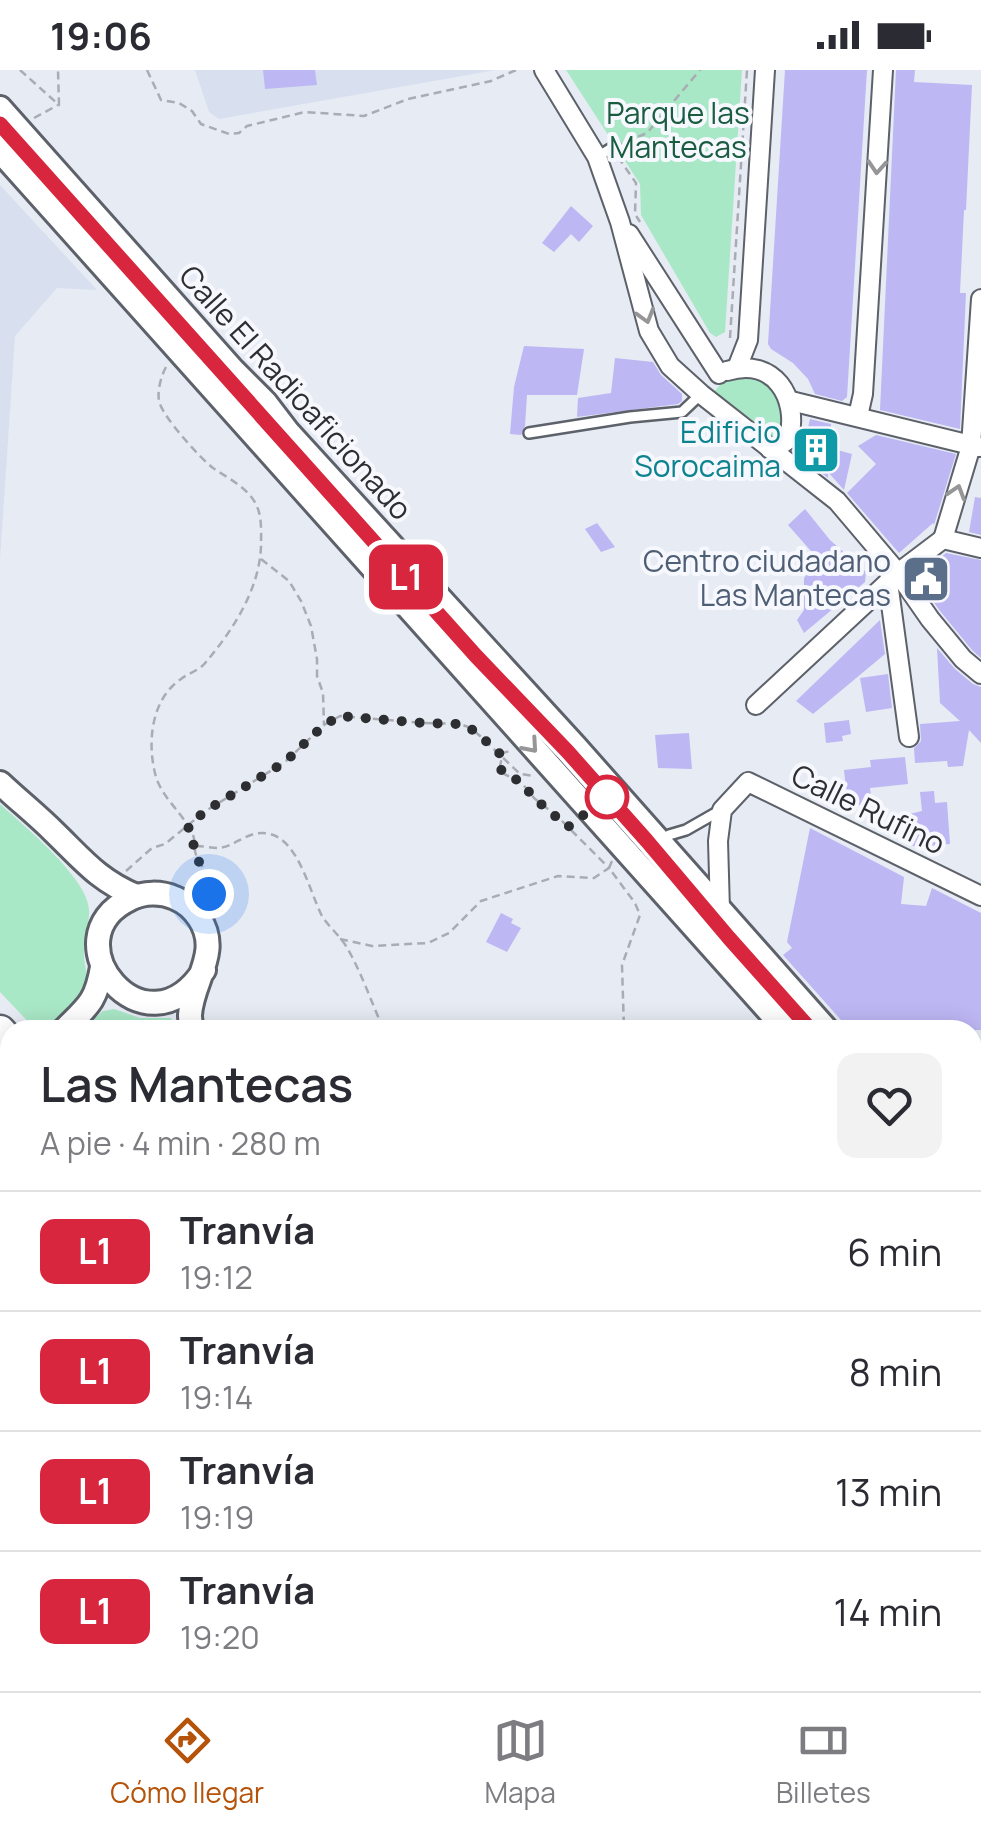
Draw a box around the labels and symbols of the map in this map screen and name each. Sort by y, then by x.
park label: Parque las Mantecas [606,92,750,167]
one-way arrow [867,160,888,176]
street label: Calle El Radioaficionado [171,256,422,528]
one-way arrow [634,306,655,323]
place label: Edificio Sorocaima [634,411,781,486]
building icon: Edificio Sorocaima [790,424,842,476]
one-way arrow [945,485,966,502]
place label: Centro ciudadano Las Mantecas [643,540,891,615]
line badge: L1 [361,544,451,610]
public building icon: Centro ciudadano Las Mantecas [900,553,952,605]
one-way arrow [519,734,537,753]
street label: Calle Rufino [785,754,952,863]
unlabelled marker [586,776,628,818]
your location [184,869,234,919]

